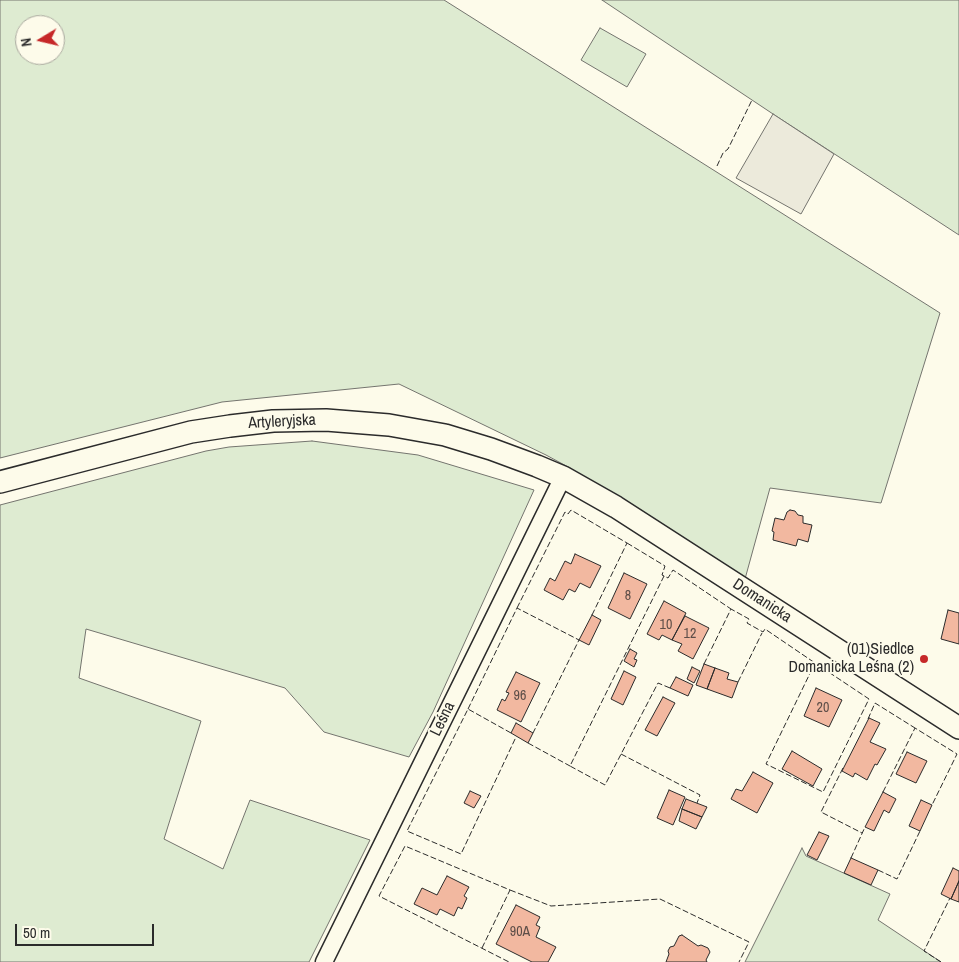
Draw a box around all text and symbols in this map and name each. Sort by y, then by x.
north arrow [15,15,65,65]
text: N [17,37,36,48]
street label: Artyleryjska [248,411,316,433]
street label: Domanicka [729,575,795,627]
house number: 8 [625,588,631,604]
house number: 10 [660,617,672,633]
house number: 12 [684,626,696,642]
place label: (01)Siedlce Domanicka Leśna (2) [789,640,914,678]
marker: (01)Siedlce Domanicka Leśna (2) [918,653,930,665]
house number: 96 [514,688,526,704]
street label: Leśna [427,699,459,739]
house number: 20 [817,700,829,716]
scale bar [18,914,156,946]
text: 50 m [23,922,50,943]
house number: 90A [510,924,530,940]

